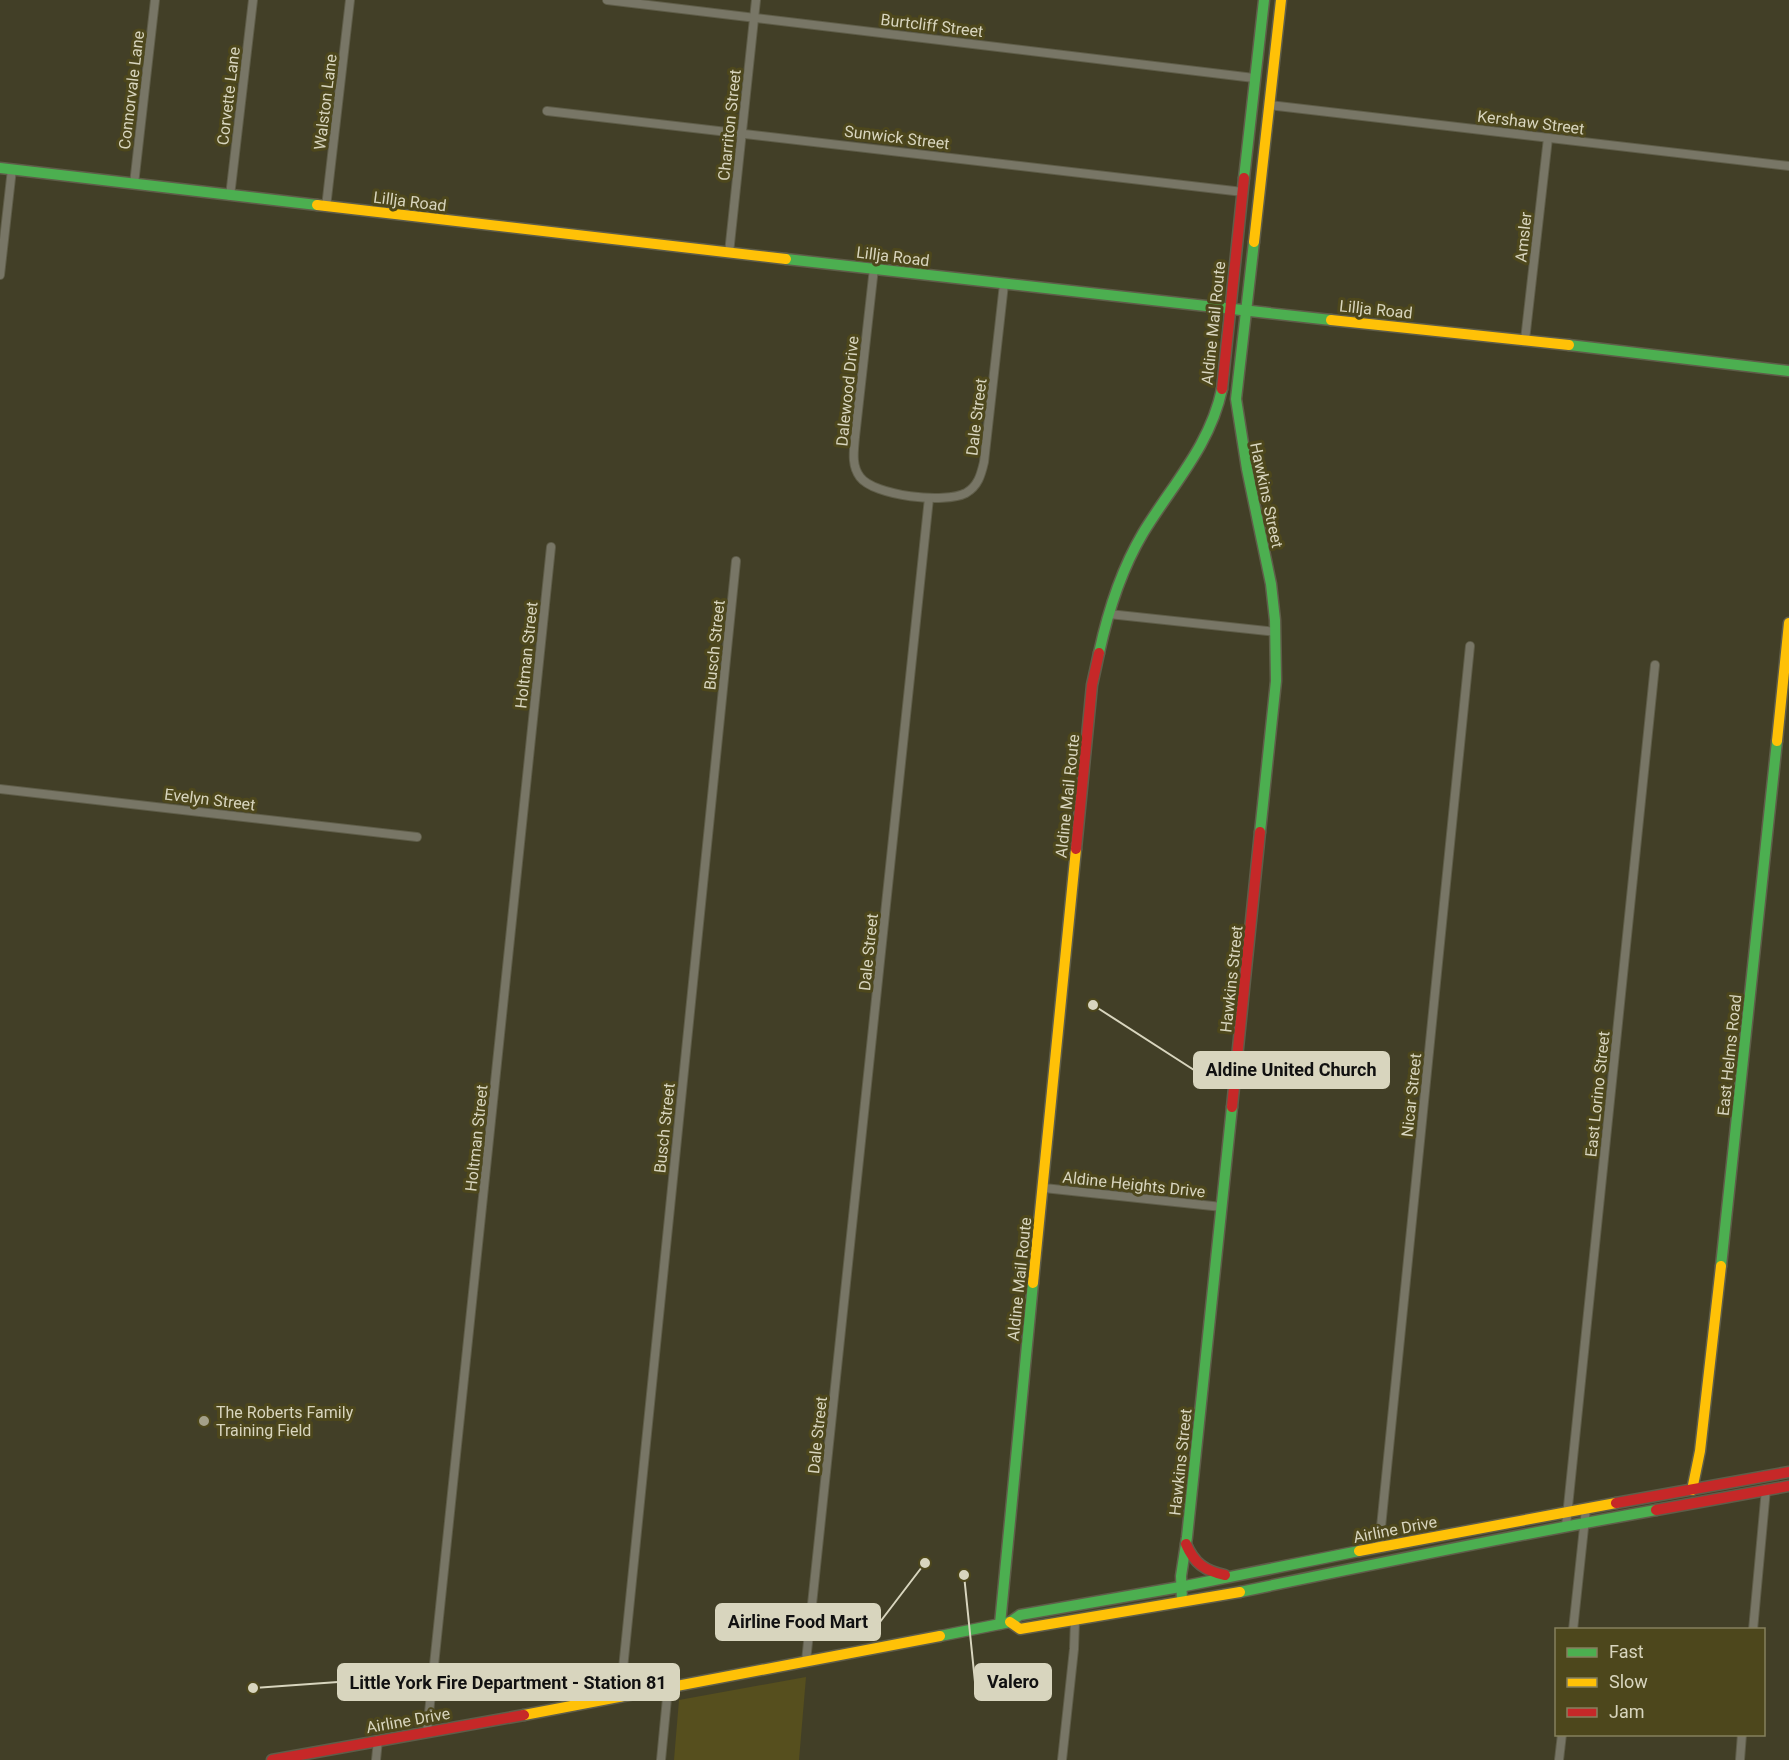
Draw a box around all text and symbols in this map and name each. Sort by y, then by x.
street label: Burtcliff Street [880,10,984,41]
street label: Connorvale Lane [115,30,148,150]
street label: Corvette Lane [213,46,244,146]
street label: Walston Lane [310,53,341,151]
street label: Charriton Street [714,68,745,182]
street label: Kershaw Street [1476,107,1586,138]
street label: Sunwick Street [843,122,951,153]
street label: Lillja Road [372,188,448,215]
street label: Amsler [1511,210,1536,263]
street label: Lillja Road [855,243,931,270]
street label: Aldine Mail Route [1198,260,1229,386]
street label: Lillja Road [1338,296,1413,323]
street label: Dalewood Drive [832,335,863,447]
street label: Dale Street [962,377,991,457]
street label: Hawkins Street [1246,441,1287,550]
street label: Busch Street [700,599,729,691]
street label: Holtman Street [511,601,542,709]
street label: Aldine Mail Route [1052,733,1083,859]
street label: Evelyn Street [163,784,257,815]
street label: Dale Street [855,912,882,992]
street label: Hawkins Street [1216,925,1247,1033]
street label: East Helms Road [1714,993,1745,1117]
street label: East Lorino Street [1581,1030,1614,1158]
callout: Aldine United Church [1194,1052,1389,1088]
street label: Nicar Street [1398,1052,1425,1138]
text: Aldine United Church [1206,1059,1377,1080]
street label: Busch Street [650,1082,679,1174]
street label: Holtman Street [461,1084,492,1192]
street label: Aldine Heights Drive [1062,1168,1206,1201]
street label: Aldine Mail Route [1004,1216,1035,1342]
street label: Dale Street [804,1395,831,1475]
place label: The Roberts Family Training Field [216,1403,354,1440]
street label: Hawkins Street [1165,1408,1196,1516]
marker: The Roberts Family Training Field [197,1414,211,1428]
street label: Airline Drive [1352,1512,1439,1547]
callout: Airline Food Mart [716,1604,880,1640]
text: Airline Food Mart [728,1611,868,1632]
legend [1555,1628,1765,1736]
text: Fast [1609,1641,1644,1662]
callout: Little York Fire Department - Station 81 [338,1664,679,1700]
callout: Valero [975,1664,1051,1700]
text: Valero [987,1671,1039,1692]
text: Slow [1609,1671,1648,1692]
text: Little York Fire Department - Station 81 [349,1672,667,1693]
text: Jam [1609,1701,1645,1722]
street label: Airline Drive [365,1704,451,1737]

